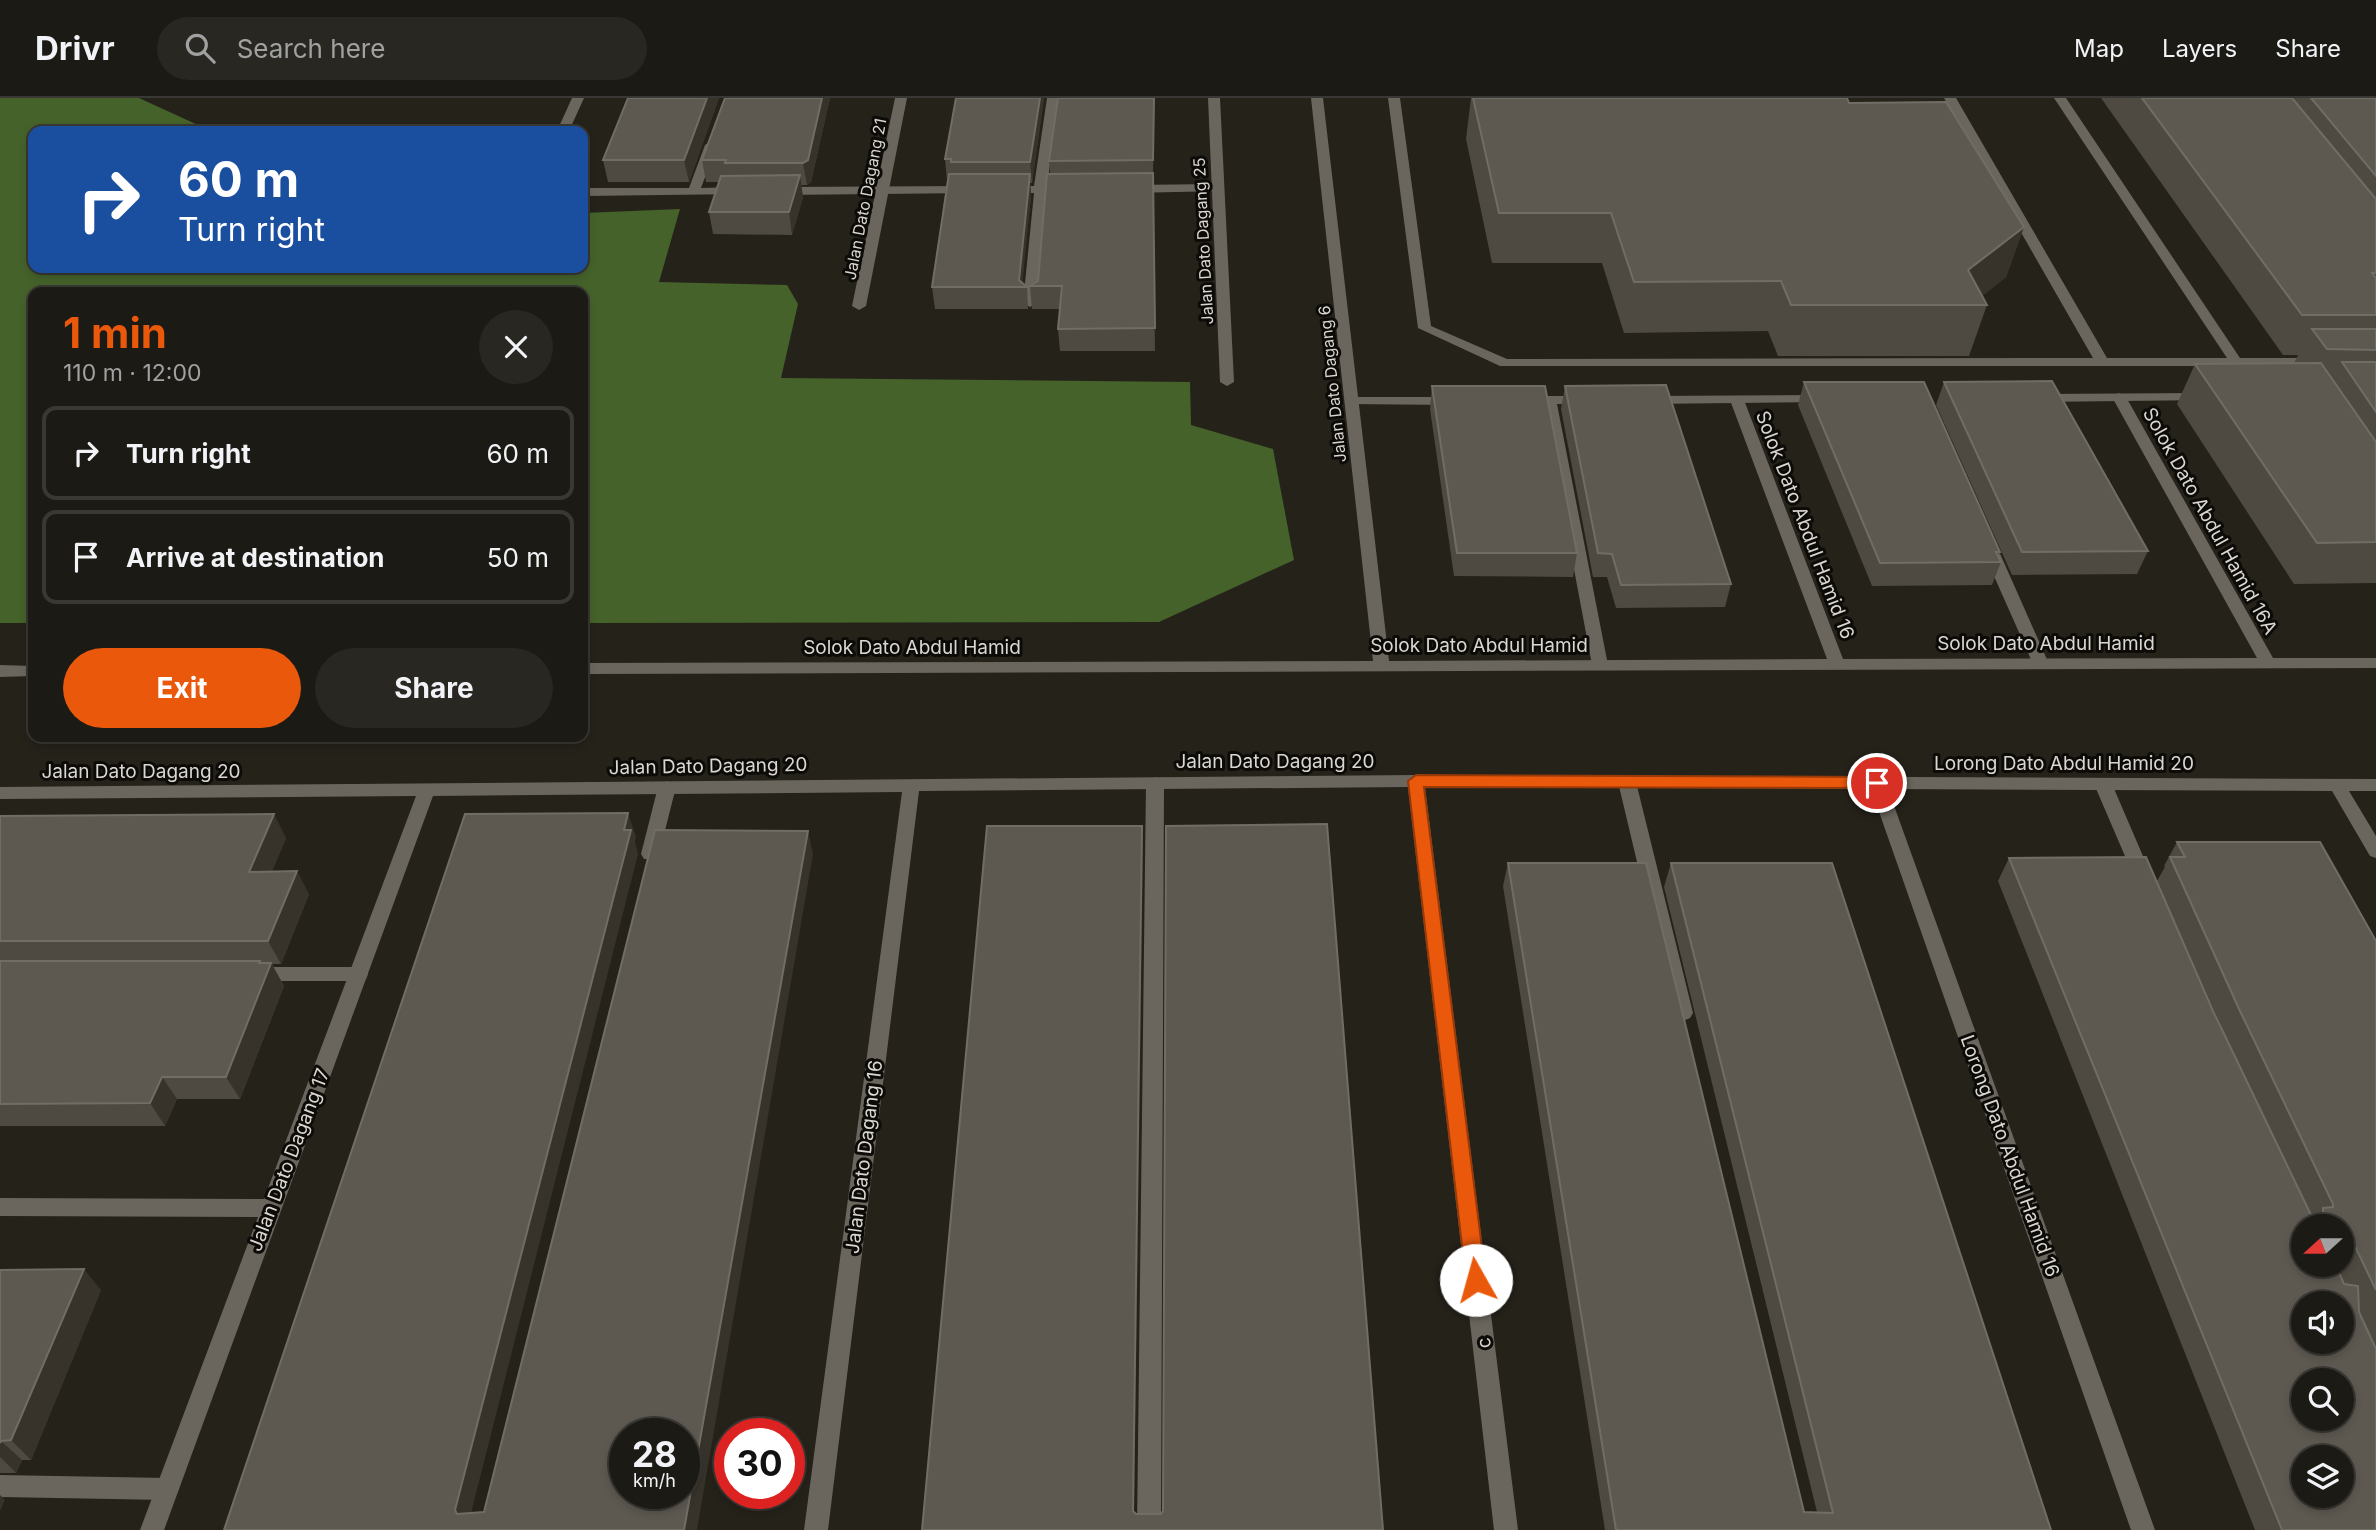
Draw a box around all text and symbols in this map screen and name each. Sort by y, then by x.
search box [157,17,647,80]
text: Drivr [35,28,115,68]
icon: search [181,29,219,67]
text: Search here [237,33,385,64]
text: Map [2074,34,2124,63]
text: Layers [2162,34,2237,63]
text: Share [2275,34,2341,63]
street label: Jalan Dato Dagang 21 [840,117,890,281]
text: 60 m [178,150,299,209]
icon: right [63,154,154,245]
street label: Jalan Dato Dagang 25 [1189,157,1217,325]
text: Turn right [178,210,325,249]
street label: Jalan Dato Dagang 6 [1314,305,1350,463]
text: 1 min [63,307,167,358]
button: close [479,310,553,384]
text: 110 m · 12:00 [63,359,201,387]
street label: Solok Dato Abdul Hamid 16A [2138,404,2282,638]
street label: Solok Dato Abdul Hamid 16 [1751,408,1859,642]
icon: right [67,434,105,472]
text: Turn right [126,438,251,469]
text: 60 m [486,438,549,469]
icon: arrive [67,538,105,576]
text: Arrive at destination [126,542,385,573]
text: 50 m [487,542,549,573]
street label: Solok Dato Abdul Hamid [1937,632,2155,655]
street label: Solok Dato Abdul Hamid [1370,634,1588,657]
street label: Solok Dato Abdul Hamid [803,636,1021,659]
button: Exit [63,648,301,728]
button: Share [315,648,553,728]
street label: Jalan Dato Dagang 20 [1176,750,1375,773]
street label: Lorong Dato Abdul Hamid 20 [1934,752,2194,775]
street label: Jalan Dato Dagang 20 [608,753,808,779]
pin [1847,753,1907,813]
street label: Jalan Dato Dagang 20 [42,760,241,783]
icon: arrive [1858,764,1896,802]
street label: Lorong Dato Abdul Hamid 16 [1955,1032,2065,1280]
street label: Jalan Dato Dagang 16 [841,1059,887,1255]
street label: Jalan Dato Dagang 17 [244,1065,334,1255]
north arrow [2291,1214,2354,1278]
map controls [2291,1214,2354,1508]
position arrow [1439,1243,1513,1317]
button: sound [2291,1291,2354,1354]
street label: c [1472,1336,1496,1350]
button: search [2291,1368,2354,1431]
speed limit sign: 30 [714,1418,805,1509]
text: 28 [632,1433,677,1475]
button: layers [2291,1445,2354,1508]
text: km/h [633,1470,676,1491]

